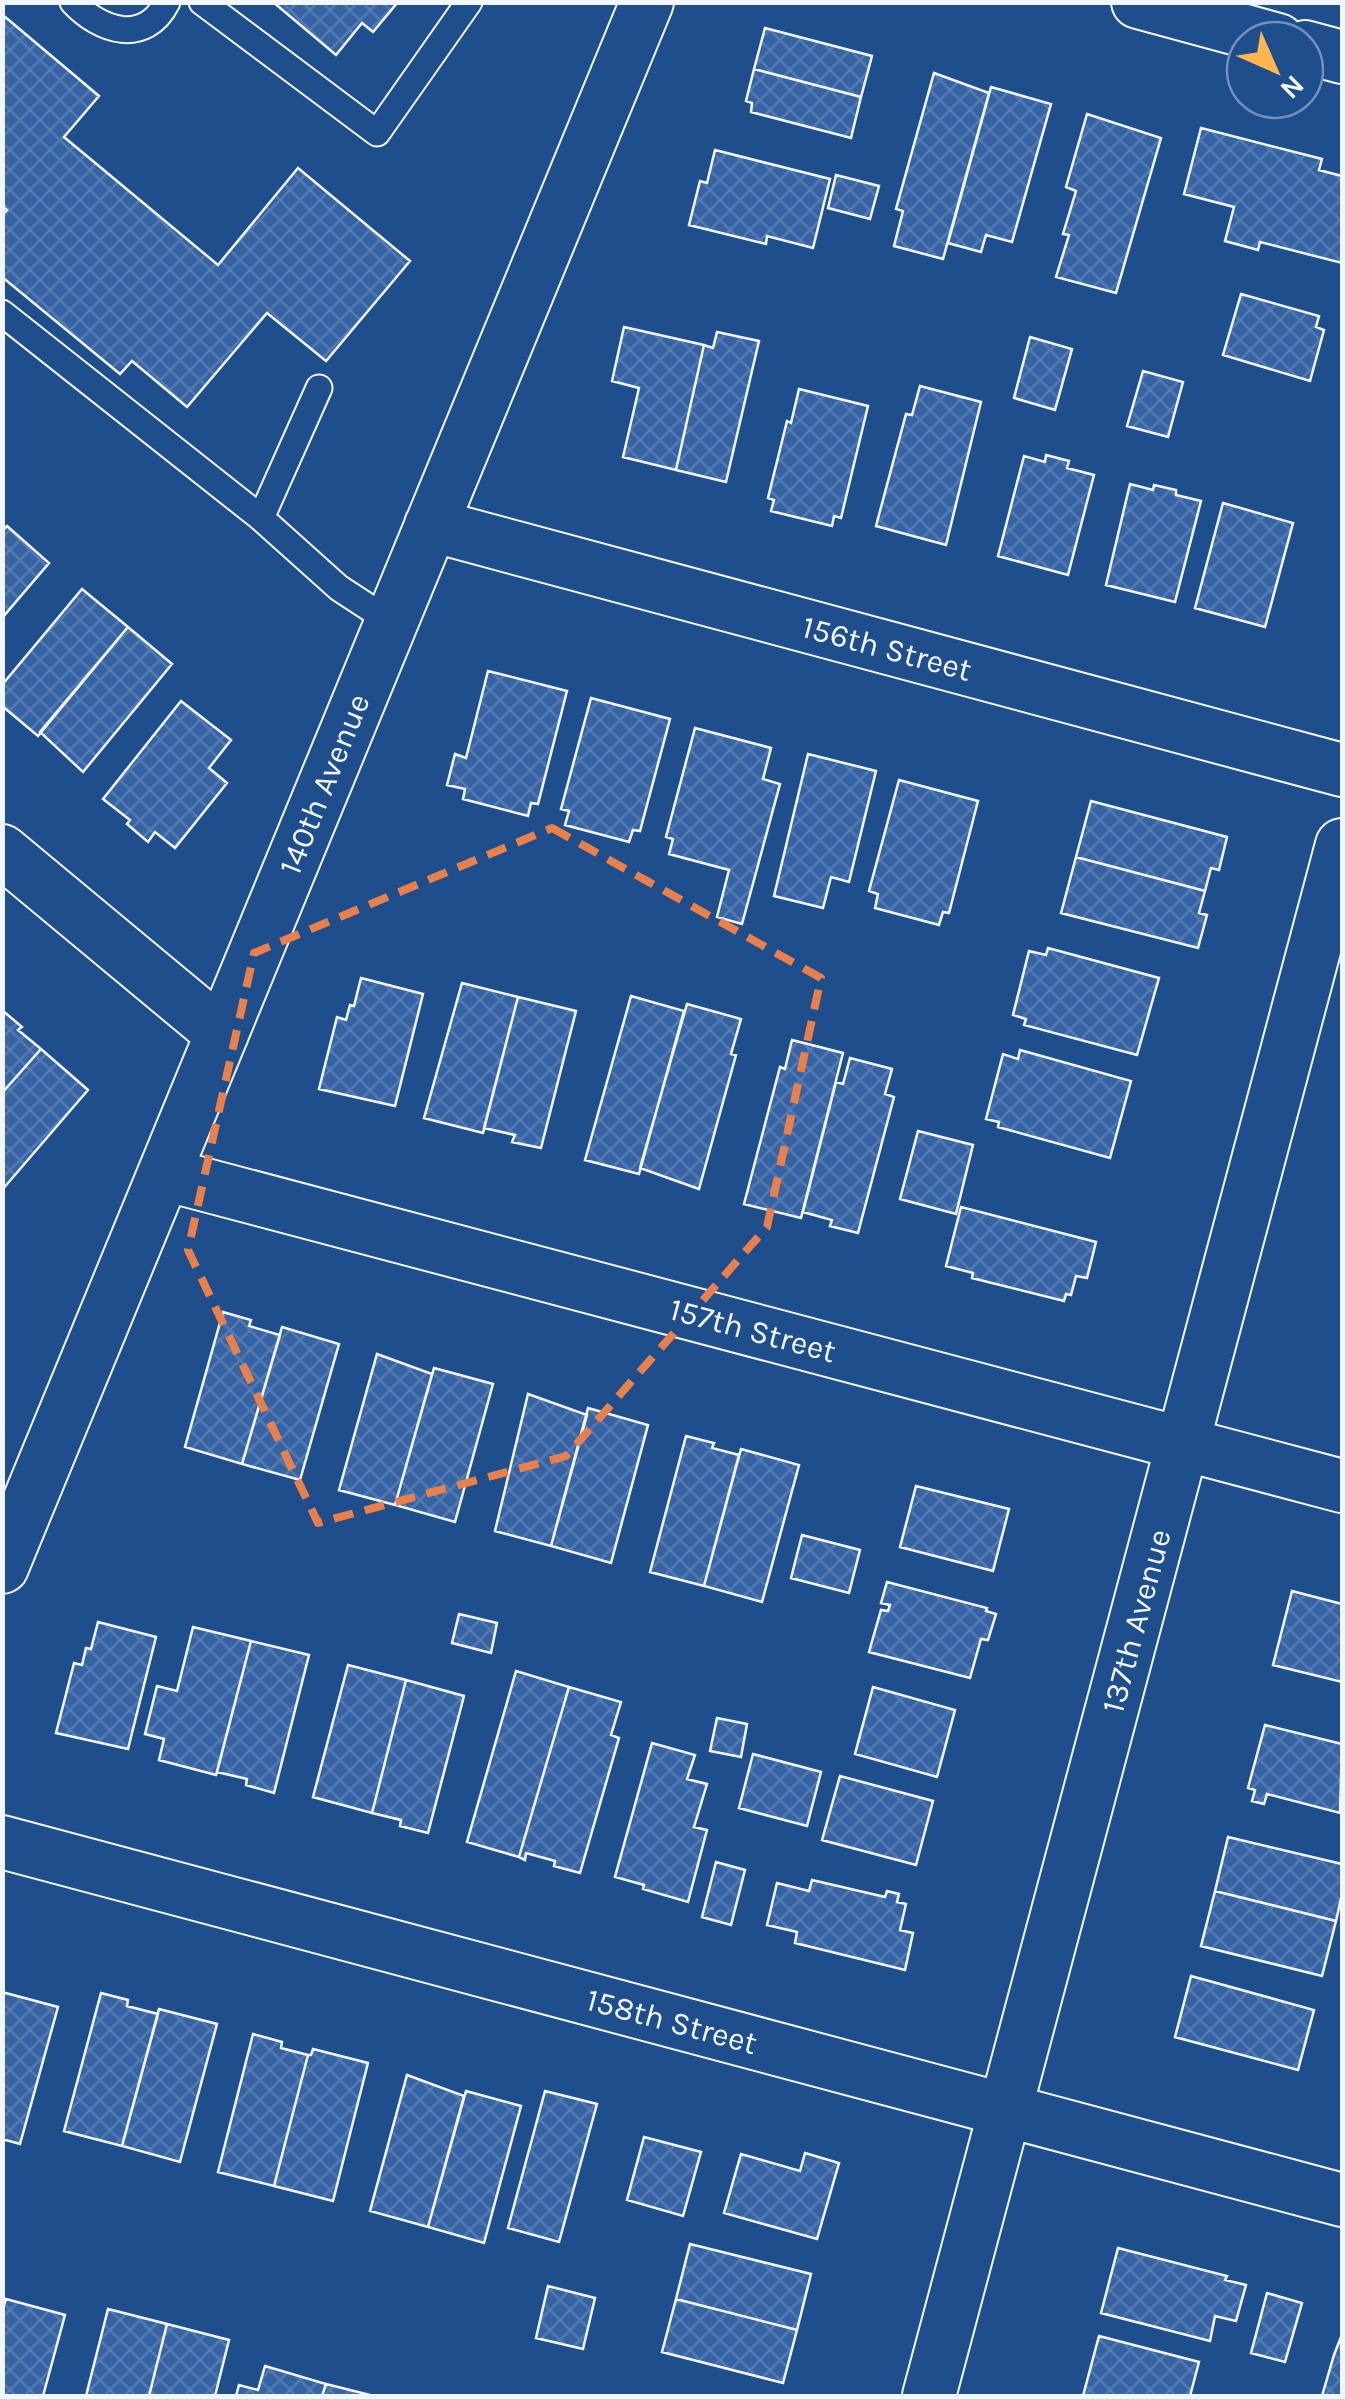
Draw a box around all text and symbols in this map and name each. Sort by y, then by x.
north arrow [1225,20,1325,120]
text: N [1274,69,1311,106]
street label: 156th Street [798,608,976,689]
street label: 140th Avenue [271,688,378,880]
street label: 157th Street [666,1291,840,1370]
street label: 137th Avenue [1094,1525,1179,1717]
street label: 158th Street [583,1981,761,2062]

